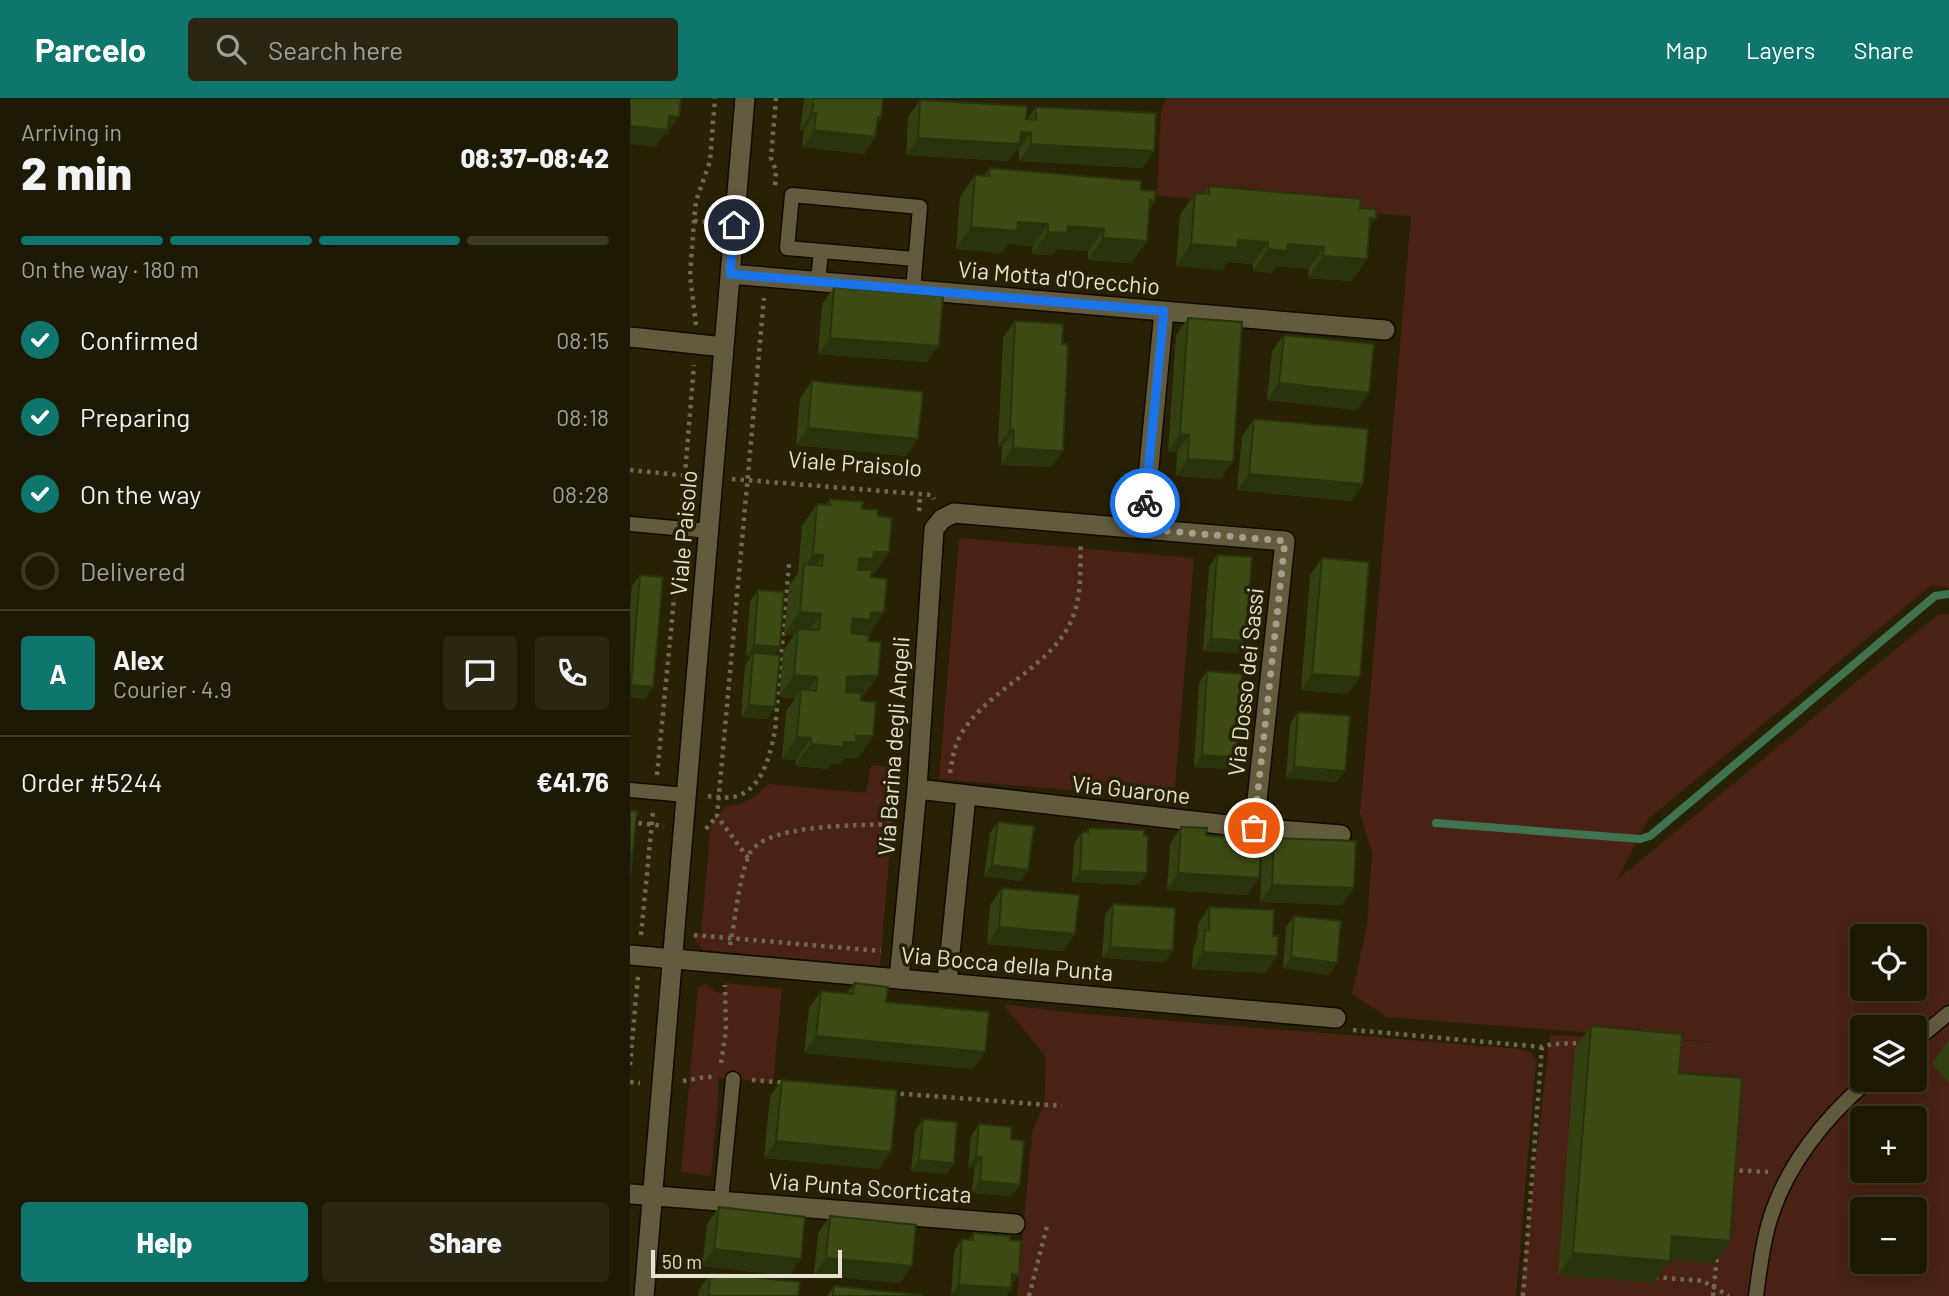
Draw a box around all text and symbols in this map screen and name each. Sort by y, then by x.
search box [188,18,678,81]
text: Parcelo [35,29,146,69]
icon: search [212,30,250,68]
text: Search here [268,34,403,65]
text: Map [1665,35,1708,64]
text: Layers [1746,35,1815,64]
text: Share [1853,35,1914,64]
text: Arriving in [21,118,122,146]
text: 08:37–08:42 [460,142,609,173]
text: 2 min [21,144,132,199]
pin [704,195,764,255]
icon: home [715,206,753,244]
street label: Via Motta d'Orecchio [957,254,1161,300]
text: On the way · 180 m [21,255,199,283]
icon: check [21,321,59,359]
text: Confirmed [80,324,199,355]
text: 08:15 [556,326,609,354]
icon: check [21,398,59,436]
text: Preparing [80,401,190,432]
text: 08:18 [556,403,609,431]
street label: Viale Praisolo [787,444,923,482]
courier [1110,468,1180,538]
street label: Viale Paisolo [664,469,702,597]
icon: check [21,475,59,513]
text: On the way [80,478,201,509]
text: 08:28 [552,480,609,508]
icon: bike [1126,484,1164,522]
text: Delivered [80,555,186,586]
street label: Via Dosso dei Sassi [1221,586,1269,778]
street label: Via Barina degli Angeli [871,635,915,857]
button: chat [443,636,517,710]
button: phone [535,636,609,710]
text: Alex [113,644,164,675]
text: A [49,658,67,689]
text: Courier · 4.9 [113,675,232,703]
text: Order #5244 [21,766,162,797]
text: €41.76 [536,766,609,797]
street label: Via Guarone [1070,769,1192,809]
pin [1224,798,1284,858]
icon: bag [1235,809,1273,847]
map controls [1850,924,1927,1274]
button: locate [1850,924,1927,1001]
street label: Via Bocca della Punta [900,940,1114,986]
button: layers [1850,1015,1927,1092]
button: + [1850,1106,1927,1183]
street label: Via Punta Scorticata [768,1166,972,1208]
button: − [1850,1197,1927,1274]
button: Help [21,1202,308,1282]
button: Share [322,1202,609,1282]
scale bar [651,1247,842,1279]
text: 50 m [662,1250,702,1273]

